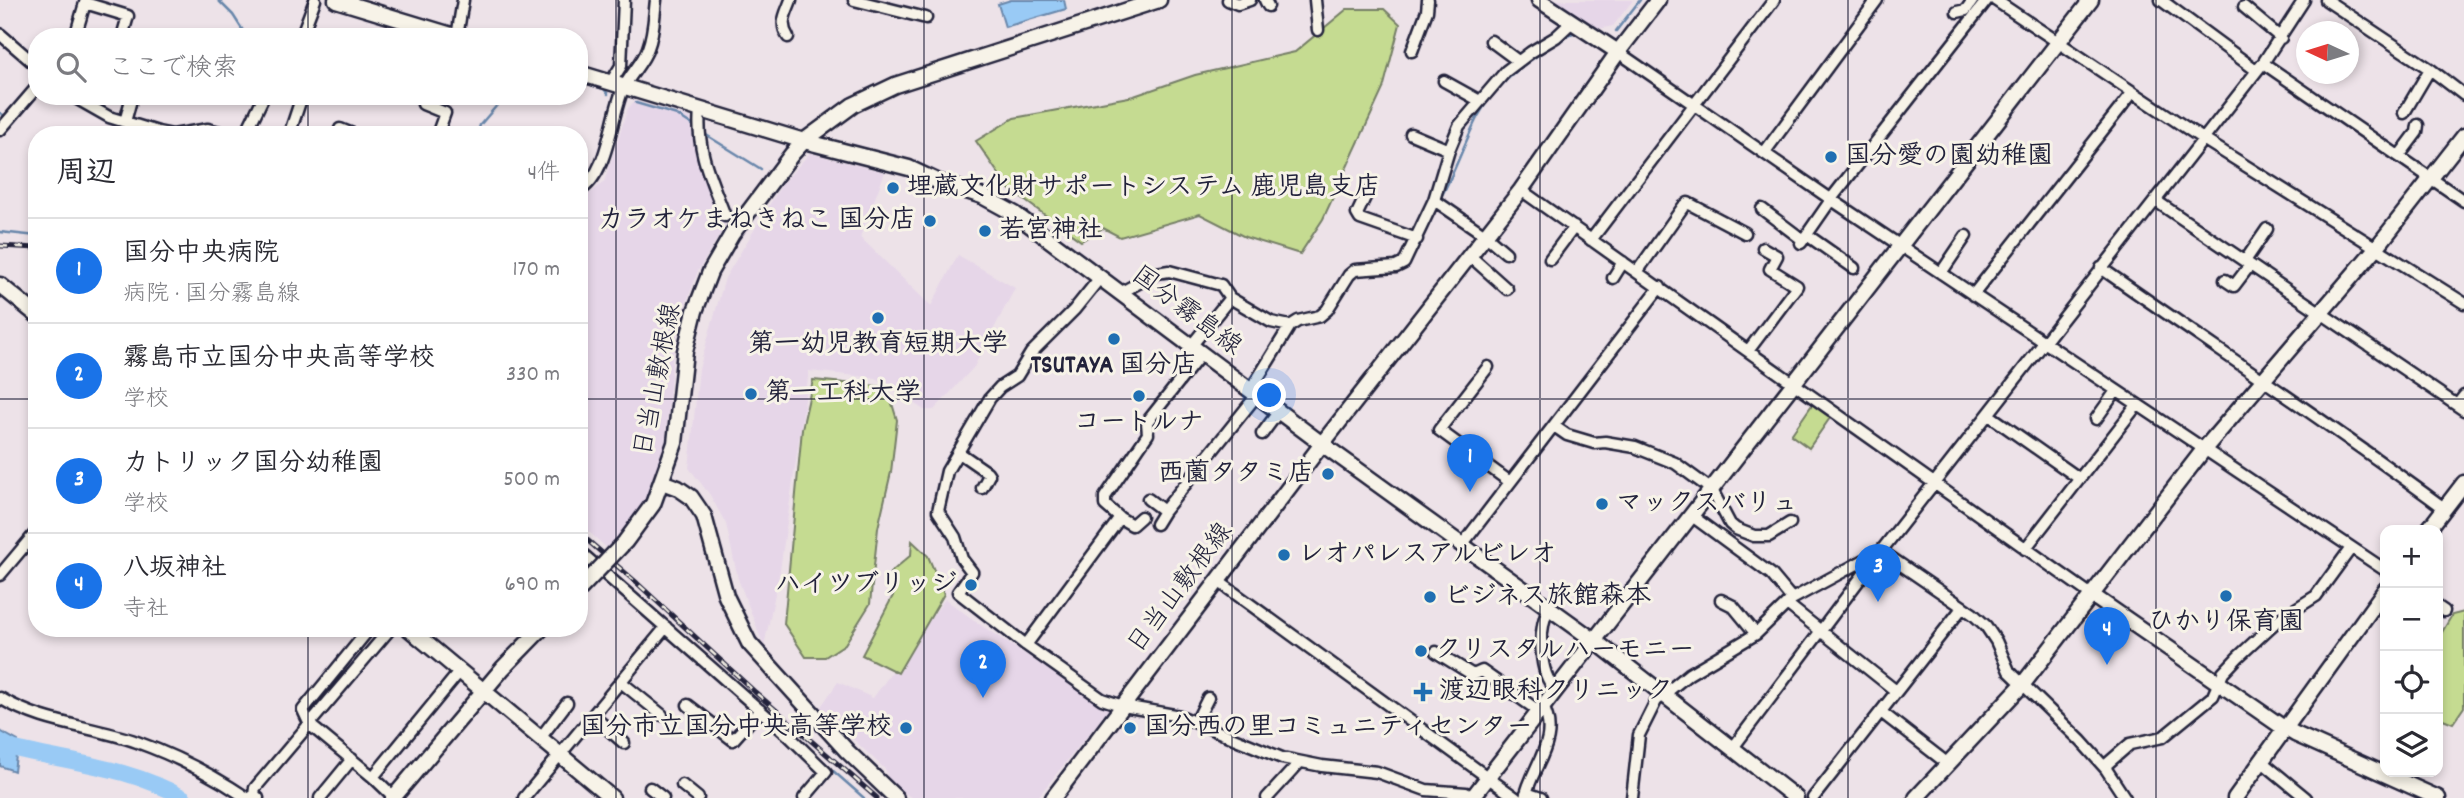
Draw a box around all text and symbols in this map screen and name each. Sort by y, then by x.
north arrow [2296,21,2359,84]
search box [28,28,588,105]
icon: search [52,48,90,86]
text: ここで検索 [108,51,238,88]
place label: 国分愛の園幼稚園 [1845,139,2053,176]
marker: 国分愛の園幼稚園 [1823,149,1839,165]
text: 周辺 [56,154,116,197]
text: 4件 [527,158,560,191]
place label: 埋蔵文化財サポートシステム 鹿児島支店 [907,170,1380,207]
marker: 埋蔵文化財サポートシステム 鹿児島支店 [885,180,901,196]
place label: カラオケまねきねこ 国分店 [598,203,916,240]
marker: カラオケまねきねこ 国分店 [922,213,938,229]
place label: 若宮神社 [999,213,1103,250]
marker: 若宮神社 [977,223,993,239]
text: 国分中央病院 [123,236,279,273]
text: 1 [76,254,82,287]
text: 170 m [513,254,560,287]
street label: 国分霧島線 [1123,258,1249,366]
text: 病院 · 国分霧島線 [123,279,300,312]
street label: 日当山敷根線 [626,300,692,460]
marker: 第一幼児教育短期大学 [870,310,886,326]
place label: 第一幼児教育短期大学 [748,327,1008,364]
marker: TSUTAYA 国分店 [1106,331,1122,347]
text: 霧島市立国分中央高等学校 [123,341,435,378]
place label: TSUTAYA 国分店 [1031,348,1197,385]
text: 2 [74,359,84,392]
text: 330 m [506,359,560,392]
place label: 第一工科大学 [765,376,921,413]
your location [1252,378,1286,412]
text: 学校 [123,384,169,417]
marker: 第一工科大学 [743,386,759,402]
marker: コートルナ [1131,388,1147,404]
place label: コートルナ [1074,405,1204,442]
pin: 1 [1447,434,1493,492]
text: カトリック国分幼稚園 [123,446,383,483]
place label: 西薗タタミ店 [1158,456,1314,493]
text: 3 [74,464,84,497]
text: 500 m [503,464,560,497]
marker: 西薗タタミ店 [1320,466,1336,482]
place label: マックスバリュ [1616,486,1798,523]
text: 学校 [123,489,169,522]
marker: マックスバリュ [1594,496,1610,512]
street label: 日当山敷根線 [1119,516,1243,662]
map controls [2380,525,2443,777]
button: + [2380,525,2443,588]
place label: レオパレスアルビレオ [1298,537,1556,574]
pin: 3 [1855,544,1901,602]
marker: レオパレスアルビレオ [1276,547,1292,563]
text: 八坂神社 [123,551,227,588]
place label: ハイツブリッジ [775,567,957,604]
text: 4 [74,569,84,602]
text: 690 m [505,569,560,602]
marker: ハイツブリッジ [963,577,979,593]
place label: ビジネス旅館森本 [1444,579,1651,616]
marker: ひかり保育園 [2218,588,2234,604]
button: − [2380,588,2443,651]
marker: ビジネス旅館森本 [1422,589,1438,605]
text: 寺社 [123,594,169,627]
place label: ひかり保育園 [2148,605,2304,642]
pin: 4 [2084,607,2130,665]
place label: クリスタルハーモニー [1435,633,1694,670]
pin: 2 [960,640,1006,698]
marker: クリスタルハーモニー [1413,643,1429,659]
button: locate [2380,651,2443,714]
place label: 渡辺眼科クリニック [1439,674,1673,711]
marker: 渡辺眼科クリニック [1413,682,1433,702]
place label: 国分市立国分中央高等学校 [580,710,892,747]
place label: 国分西の里コミュニティセンター [1144,710,1532,747]
button: layers [2380,714,2443,777]
marker: 国分市立国分中央高等学校 [898,720,914,736]
marker: 国分西の里コミュニティセンター [1122,720,1138,736]

